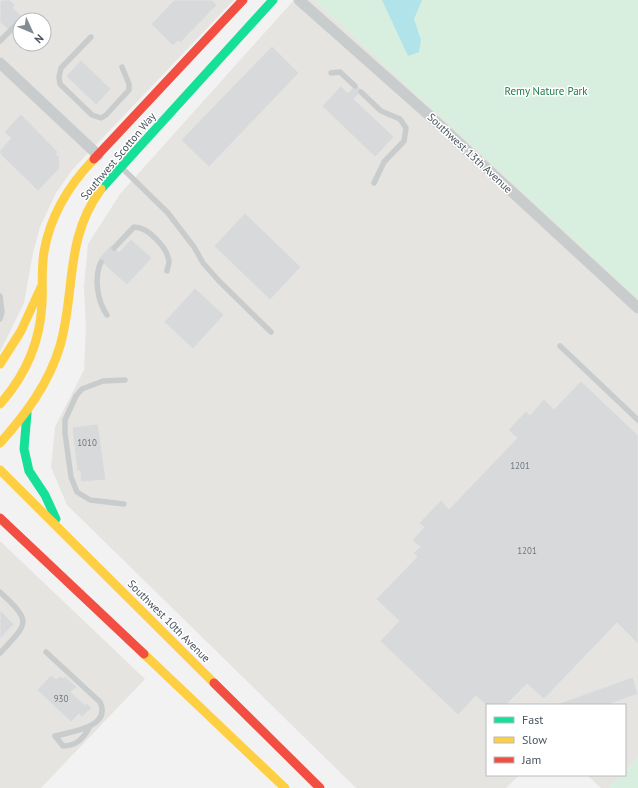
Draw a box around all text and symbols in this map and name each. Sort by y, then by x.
north arrow [12,12,52,52]
text: N [32,31,47,46]
park label: Remy Nature Park [504,84,588,98]
street label: Southwest Scotton Way [77,109,159,203]
street label: Southwest 13th Avenue [425,110,516,196]
house number: 1010 [77,437,97,448]
house number: 1201 [510,460,530,471]
house number: 1201 [517,545,537,556]
street label: Southwest 10th Avenue [125,577,213,665]
house number: 930 [54,693,68,704]
legend [486,704,626,776]
text: Fast [522,712,543,727]
text: Slow [522,732,547,747]
text: Jam [521,752,541,767]

